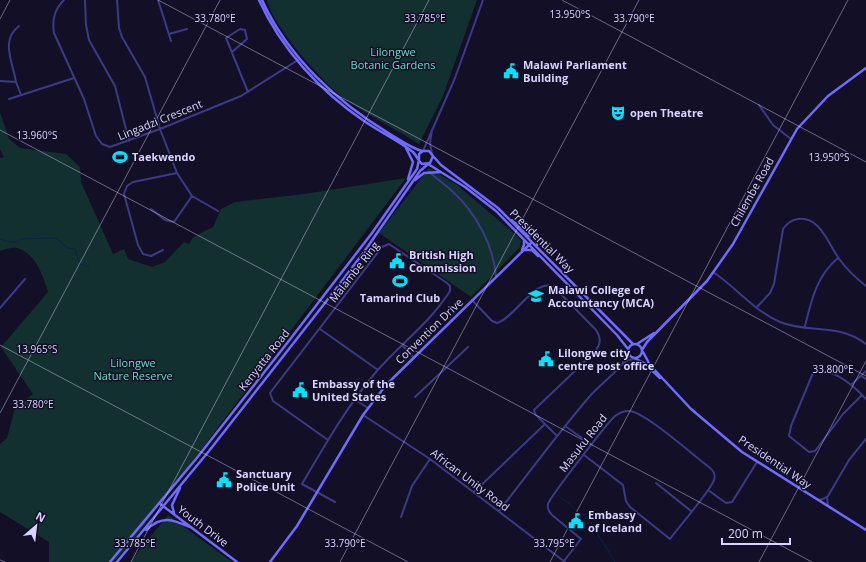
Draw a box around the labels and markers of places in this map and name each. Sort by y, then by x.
place label: Malawi Parliament Building [523,57,627,85]
public building icon: Malawi Parliament Building [502,62,520,80]
theatre icon: open Theatre [609,104,627,122]
place label: open Theatre [630,105,704,120]
sports icon: Taekwendo [111,148,129,166]
place label: Taekwendo [132,149,195,164]
place label: British High Commission [409,247,476,275]
public building icon: British High Commission [388,252,406,270]
sports icon: Tamarind Club [391,272,409,290]
place label: Malawi College of Accountancy (MCA) [548,282,654,310]
school or university icon: Malawi College of Accountancy (MCA) [527,287,545,305]
place label: Tamarind Club [360,290,440,305]
place label: Lilongwe city centre post office [558,345,655,373]
public building icon: Lilongwe city centre post office [537,350,555,368]
place label: Embassy of the United States [312,376,396,404]
public building icon: Embassy of the United States [291,381,309,399]
place label: Sanctuary Police Unit [236,466,295,494]
public building icon: Sanctuary Police Unit [215,471,233,489]
place label: Embassy of Iceland [588,507,642,535]
public building icon: Embassy of Iceland [567,512,585,530]

